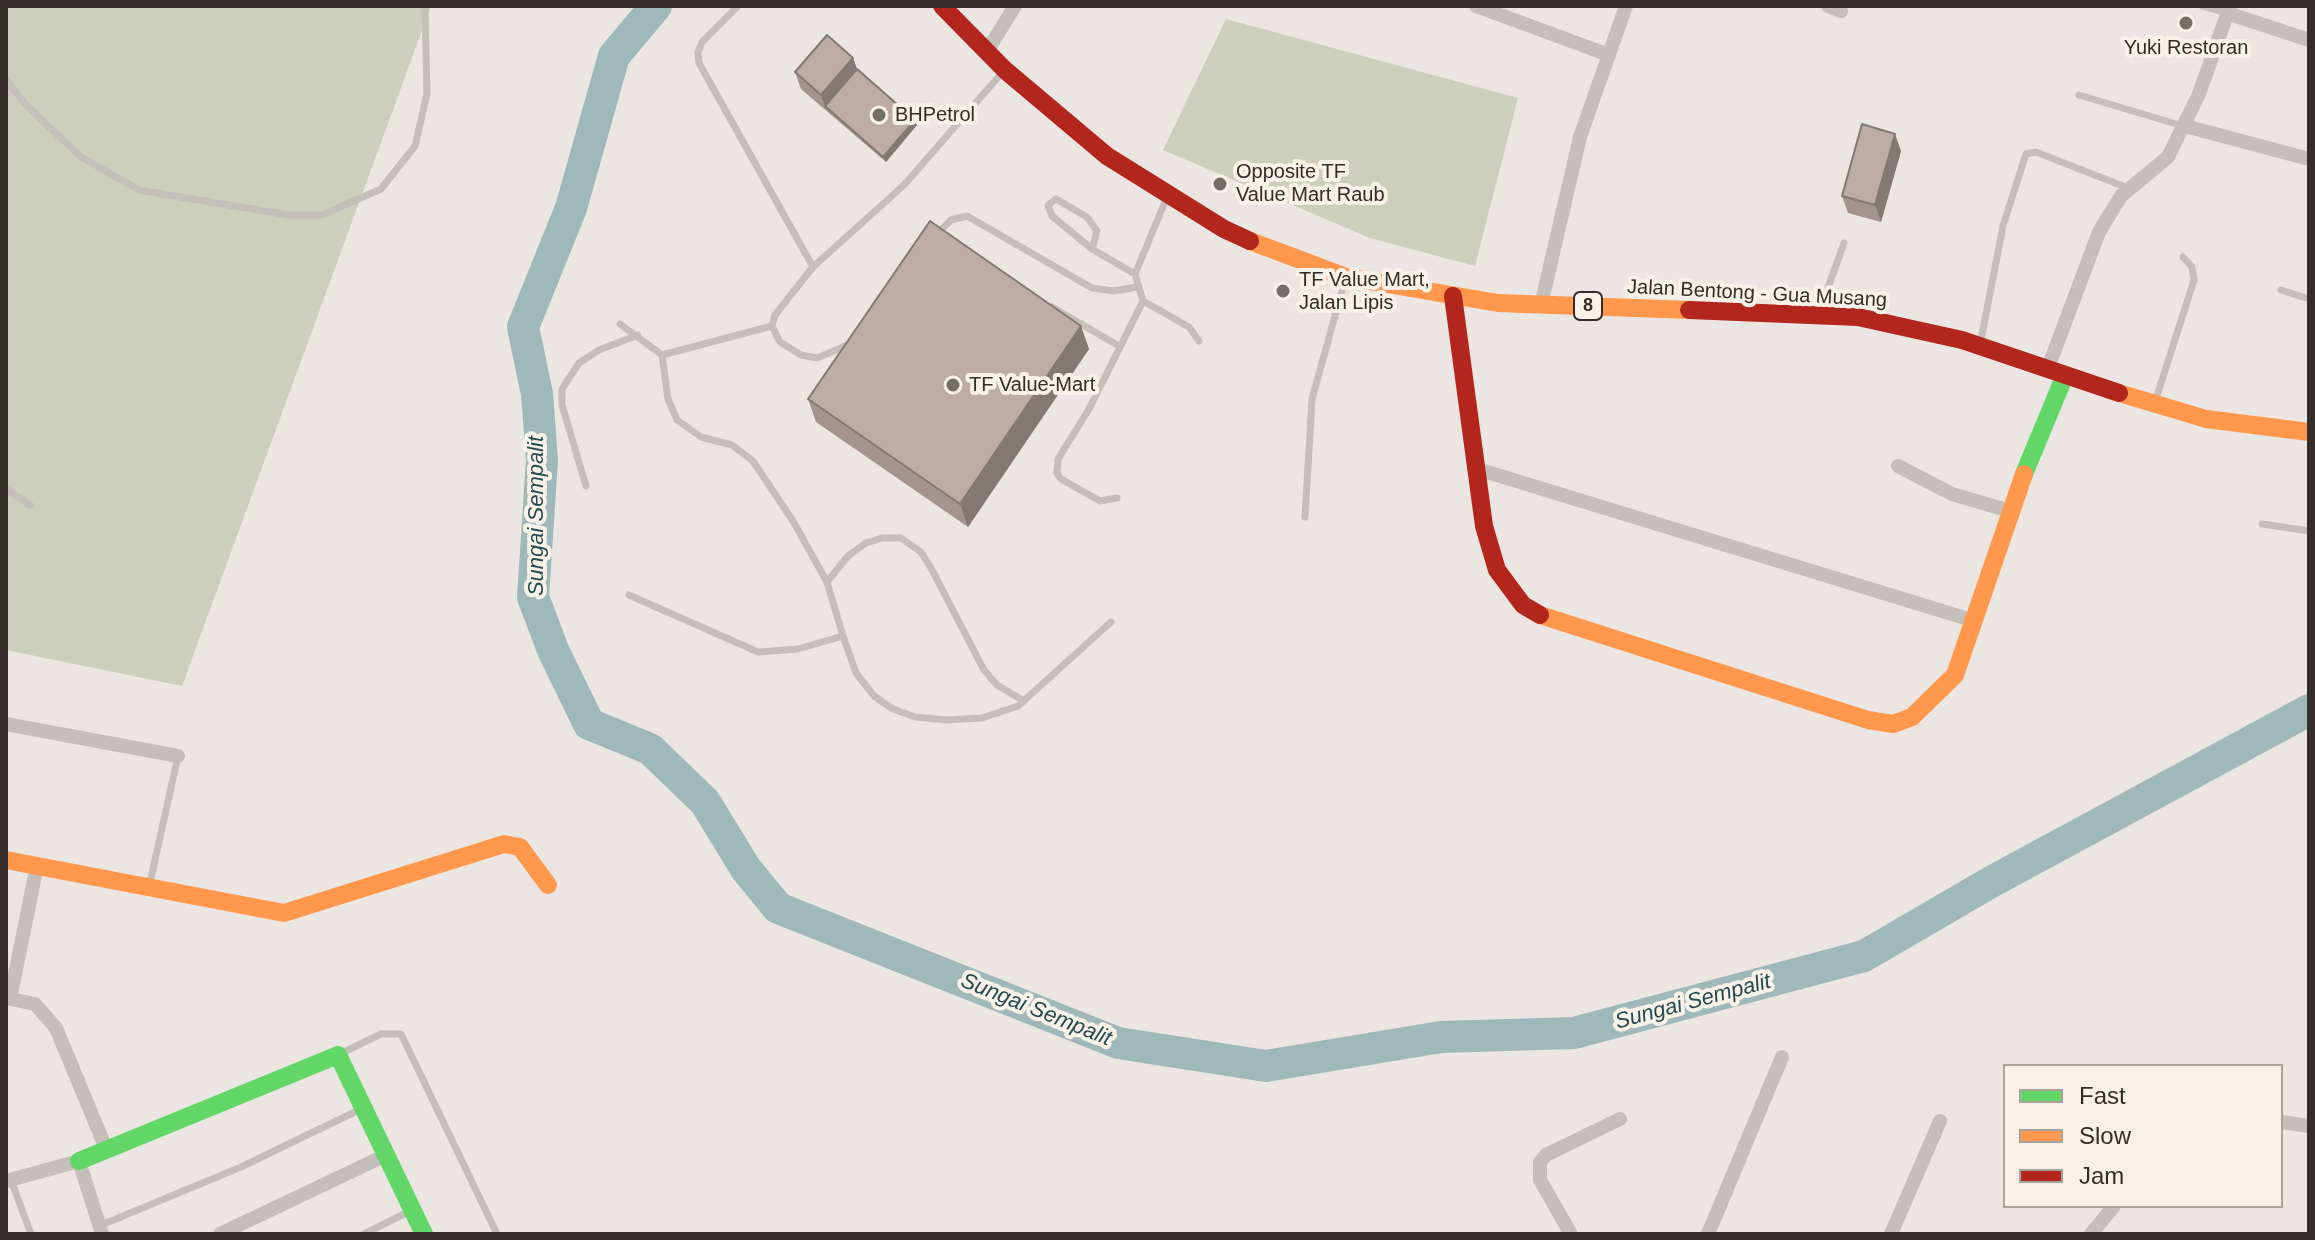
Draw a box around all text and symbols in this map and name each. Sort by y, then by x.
marker: Yuki Restoran [2177,14,2195,32]
place label: Yuki Restoran [2124,36,2248,60]
place label: BHPetrol [895,103,975,127]
marker: BHPetrol [870,106,888,124]
place label: Opposite TF Value Mart Raub [1236,160,1385,207]
marker: Opposite TF Value Mart Raub [1211,175,1229,193]
place label: TF Value Mart, Jalan Lipis [1299,268,1430,315]
street label: Jalan Bentong - Gua Musang [1626,275,1888,313]
marker: TF Value Mart, Jalan Lipis [1274,282,1292,300]
road number: 8 [1574,292,1602,320]
place label: TF Value-Mart [969,373,1095,397]
marker: TF Value-Mart [944,376,962,394]
water label: Sungai Sempalit [524,436,550,596]
water label: Sungai Sempalit [957,968,1115,1052]
water label: Sungai Sempalit [1612,969,1774,1035]
legend [2003,1064,2283,1208]
text: Fast [2079,1082,2126,1109]
text: Slow [2079,1122,2131,1149]
text: Jam [2079,1162,2124,1189]

